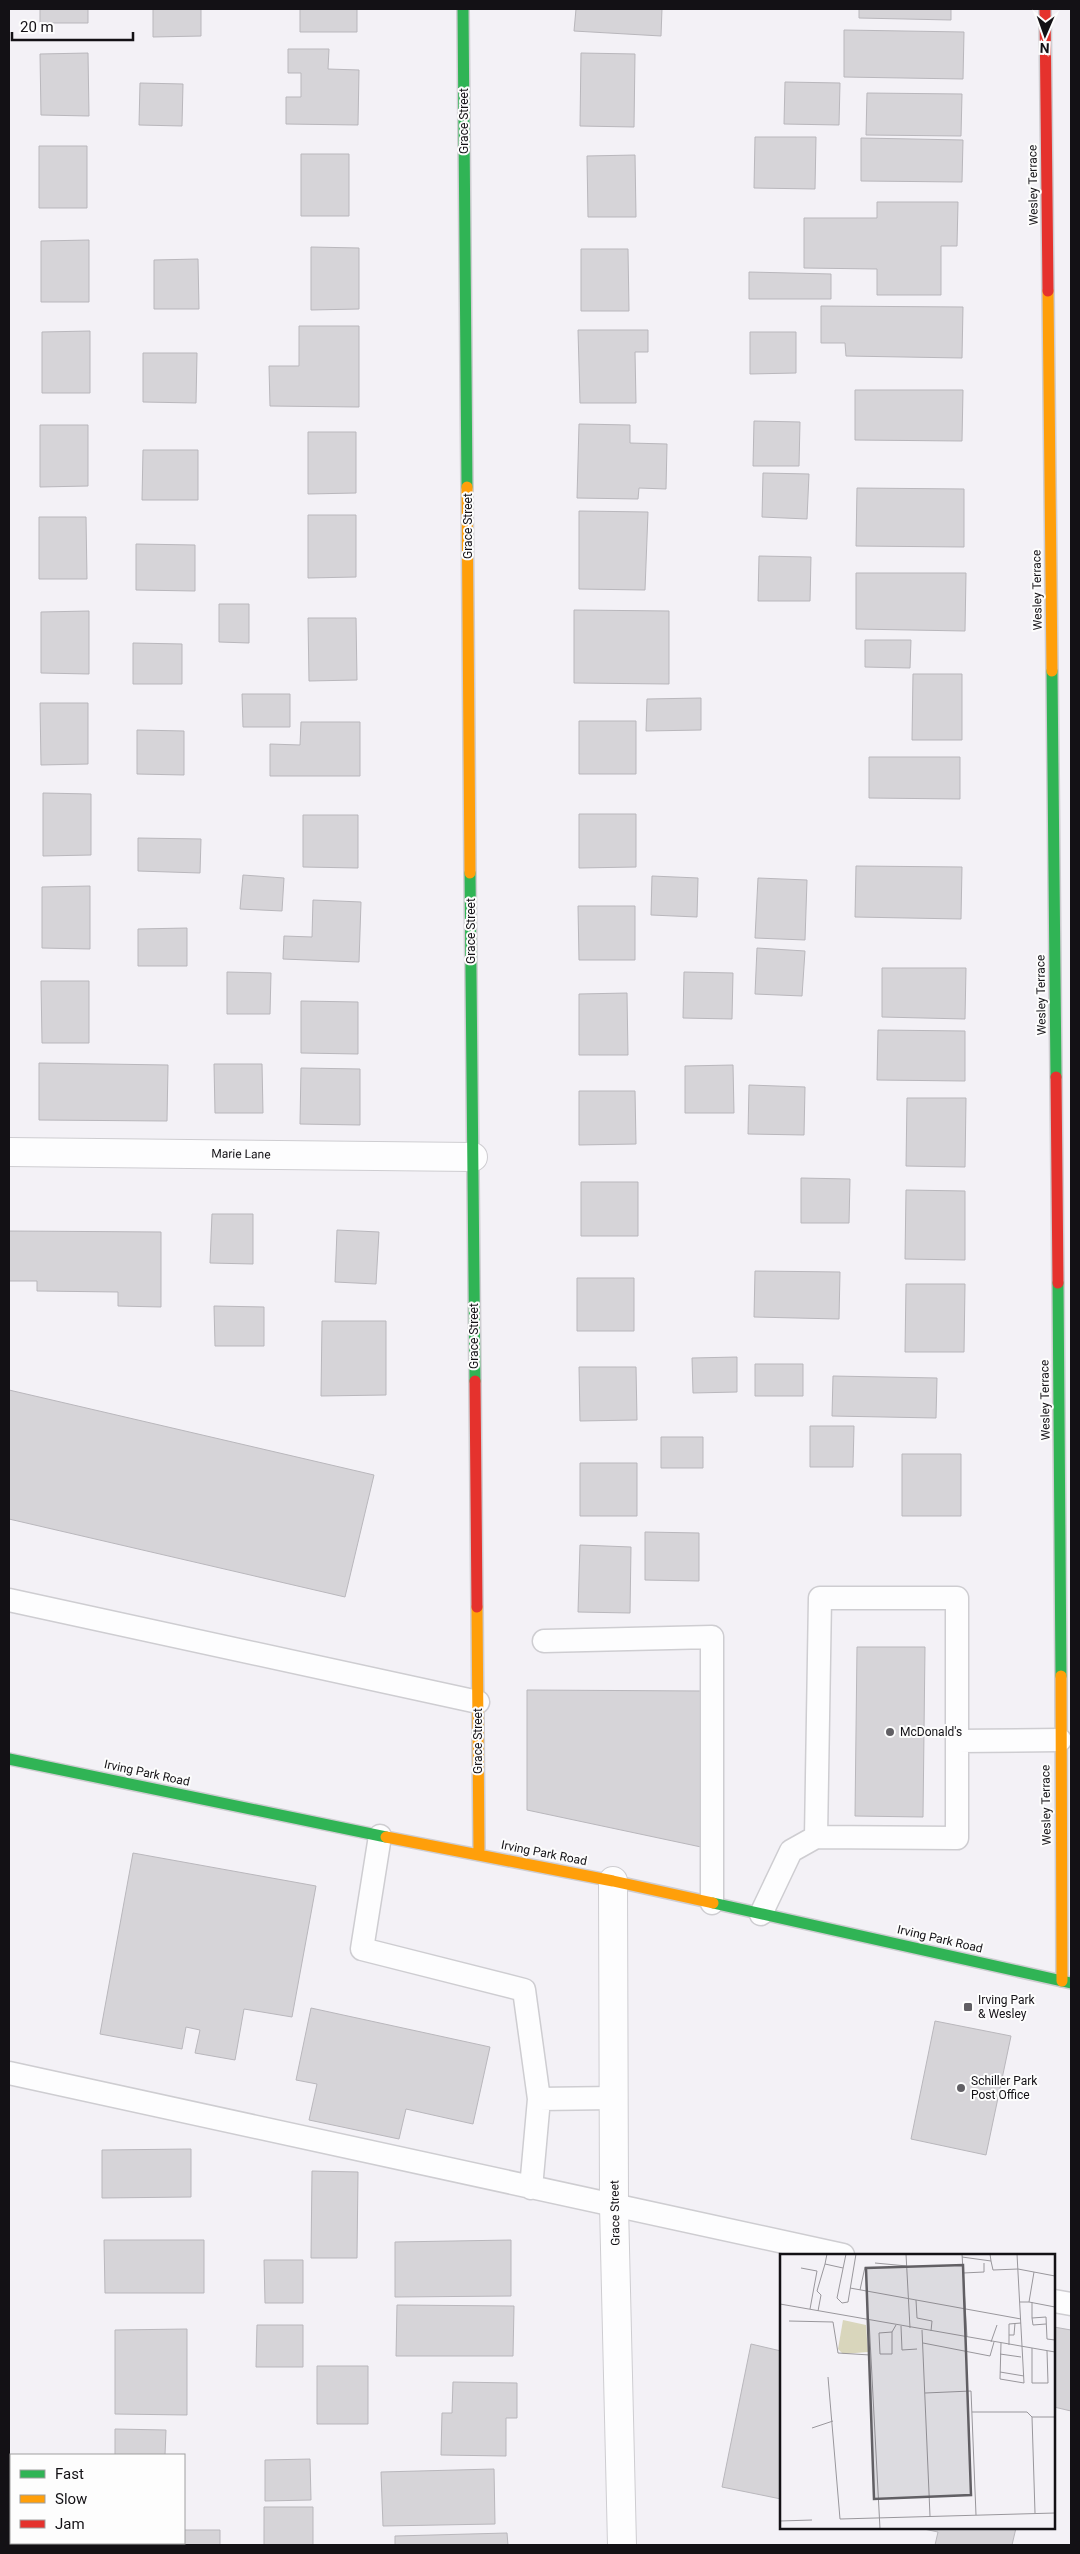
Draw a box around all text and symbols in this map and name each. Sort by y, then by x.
scale bar [12,10,134,42]
north arrow [1020,10,1070,60]
text: 20 m [20,18,54,36]
text: N [1039,40,1050,56]
street label: Grace Street [457,88,471,154]
street label: Wesley Terrace [1025,145,1041,225]
street label: Grace Street [461,493,475,559]
street label: Wesley Terrace [1029,550,1045,630]
street label: Grace Street [464,898,478,964]
street label: Wesley Terrace [1033,955,1049,1035]
street label: Marie Lane [211,1146,271,1162]
street label: Grace Street [467,1303,481,1369]
street label: Wesley Terrace [1037,1360,1053,1440]
street label: Grace Street [471,1708,485,1774]
place label: McDonald's [900,1725,962,1739]
marker: McDonald's [884,1726,896,1738]
street label: Irving Park Road [103,1757,191,1789]
street label: Wesley Terrace [1038,1765,1054,1845]
street label: Irving Park Road [500,1838,588,1868]
street label: Irving Park Road [896,1922,984,1956]
place label: Irving Park & Wesley [978,1993,1036,2021]
marker: Irving Park & Wesley [962,2001,974,2013]
place label: Schiller Park Post Office [971,2074,1038,2102]
marker: Schiller Park Post Office [955,2082,967,2094]
street label: Grace Street [607,2180,623,2246]
inset map [780,2254,1055,2529]
legend [10,2454,185,2544]
text: Fast [55,2465,84,2483]
text: Slow [55,2490,87,2508]
text: Jam [55,2515,85,2533]

